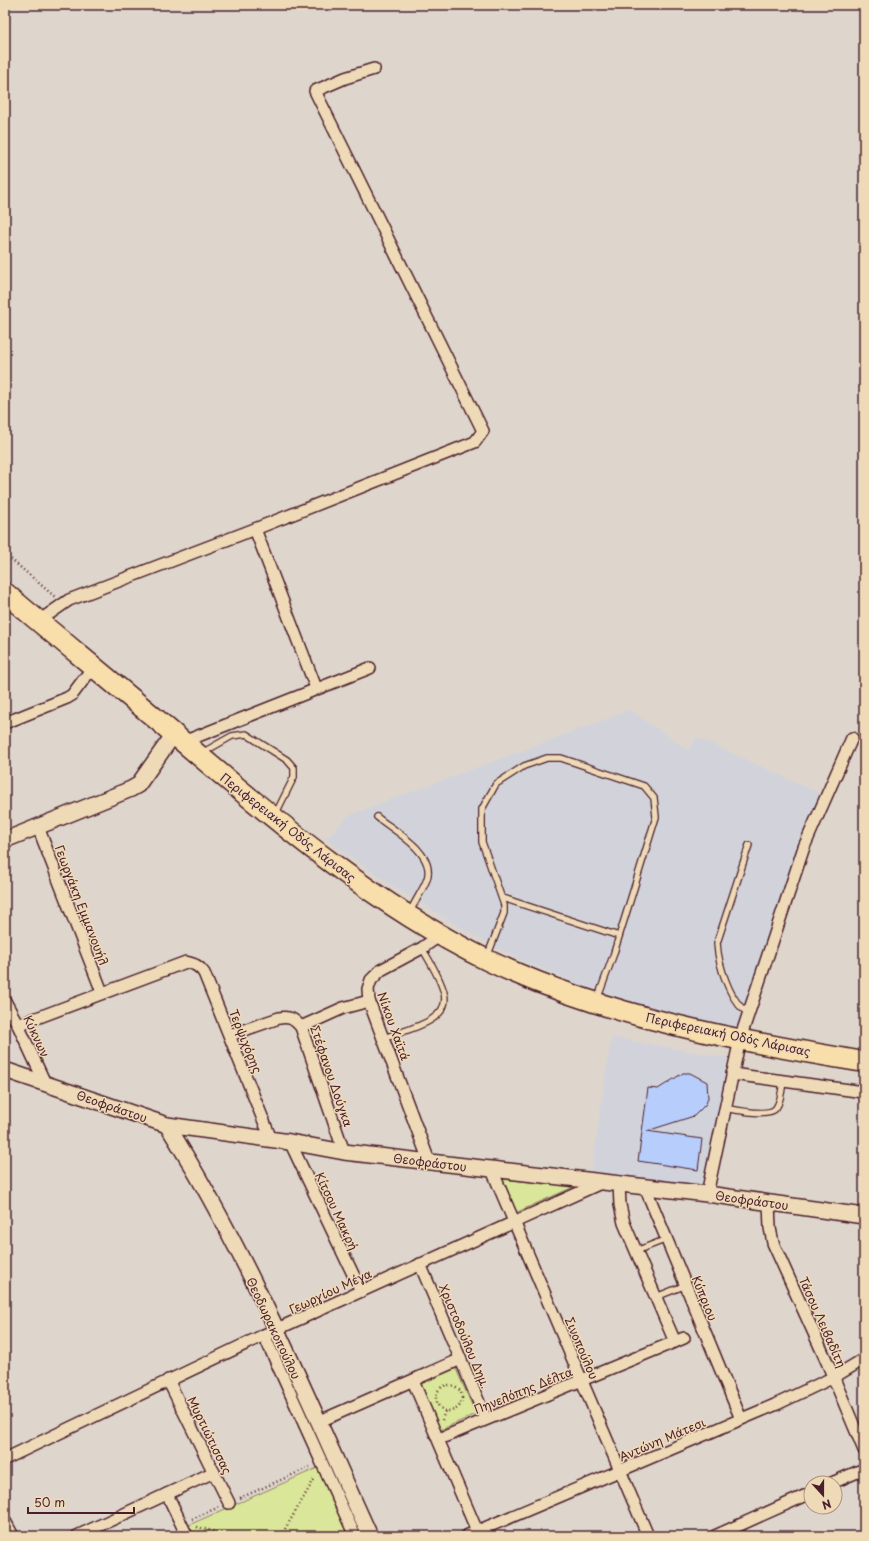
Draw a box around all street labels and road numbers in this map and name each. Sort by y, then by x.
street label: Περιφερειακή Οδός Λάρισας [216,768,360,886]
street label: Γεωργάκη Εμμανουήλ [51,842,113,968]
street label: Νίκου Χαϊτά [373,989,415,1063]
street label: Τερψιχόρης [225,1006,267,1076]
street label: Περιφερειακή Οδός Λάρισας [644,1008,812,1060]
street label: Κύκνων [19,1012,55,1060]
street label: Στέφανου Δούγκα [306,1023,358,1129]
street label: Θεοφράστου [74,1085,150,1127]
street label: Θεοφράστου [392,1149,468,1175]
street label: Κίτσου Μακρή [311,1169,363,1253]
street label: Θεοφράστου [714,1186,790,1214]
street label: Γεωργίου Μέγα [286,1264,374,1318]
street label: Κύπριου [688,1273,722,1323]
street label: Θεοδωρακοπούλου [242,1274,306,1382]
street label: Τάσου Λειβαδίτη [795,1274,851,1370]
street label: Χριστοδούλου Δημ. [435,1281,495,1391]
street label: Σινοπούλου [561,1314,603,1382]
street label: Πηνελόπης Δέλτα [471,1362,575,1418]
street label: Μυρτιώτισσας [183,1393,237,1477]
street label: Αντώνη Μάτεσι [616,1413,708,1465]

